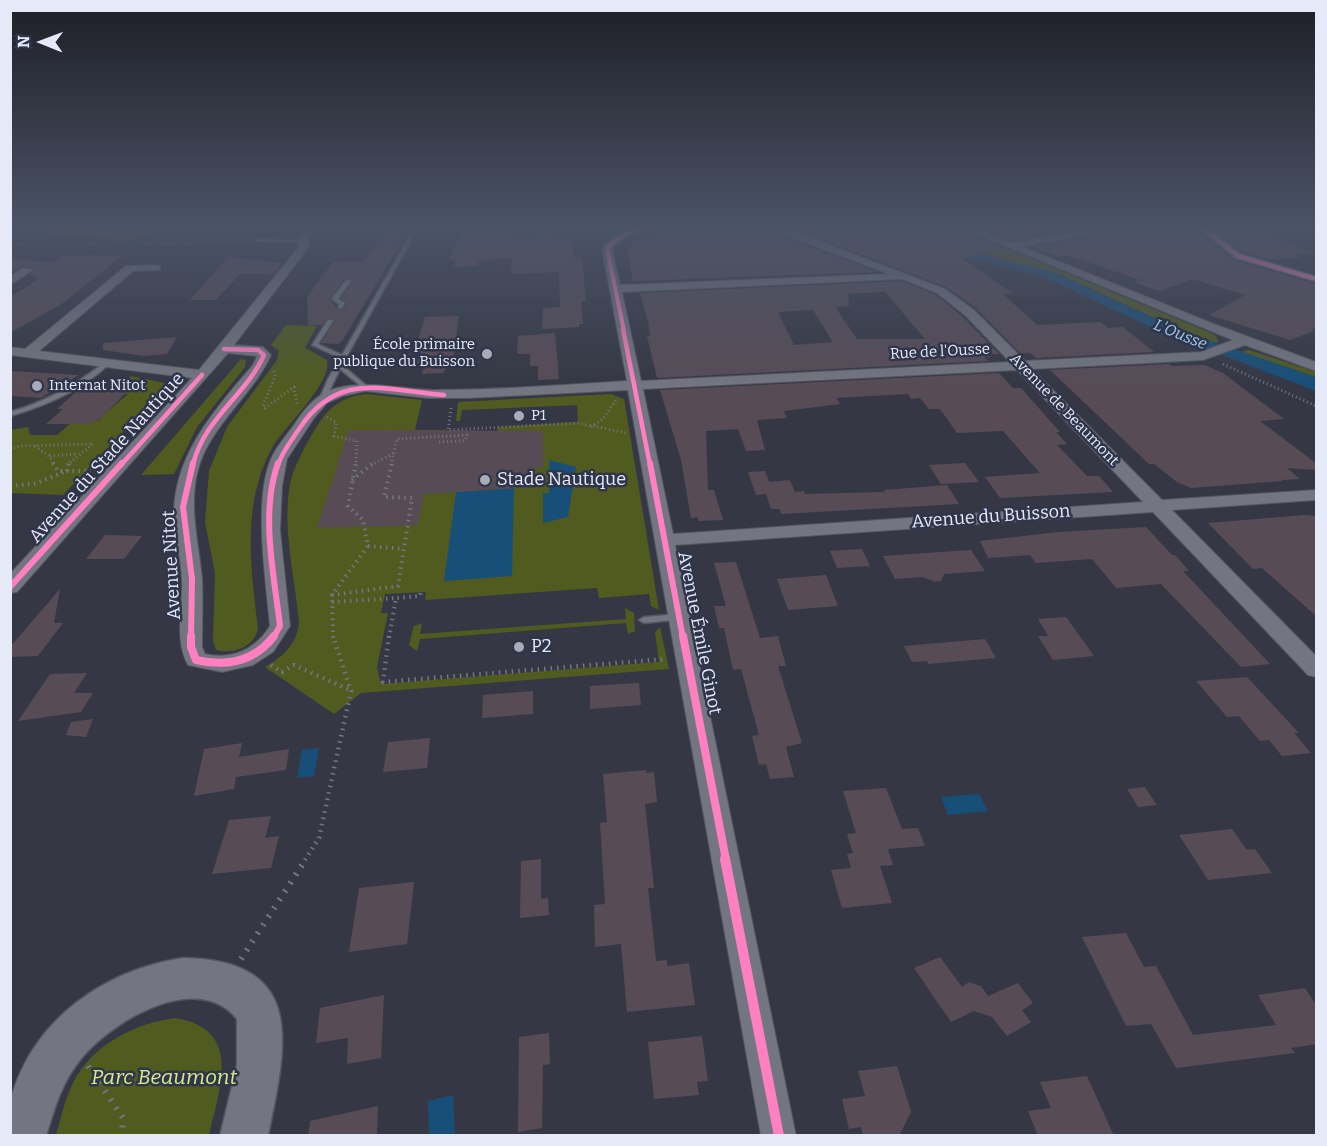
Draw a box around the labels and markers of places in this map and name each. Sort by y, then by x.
place label: École primaire publique du Buisson [333,336,475,371]
marker: École primaire publique du Buisson [480,347,494,361]
place label: Internat Nitot [49,377,145,395]
marker: Internat Nitot [30,379,44,393]
place label: P1 [531,407,546,425]
marker: P1 [512,409,526,423]
place label: Stade Nautique [497,469,626,491]
marker: Stade Nautique [478,473,492,487]
place label: P2 [531,636,552,658]
marker: P2 [512,640,526,654]

